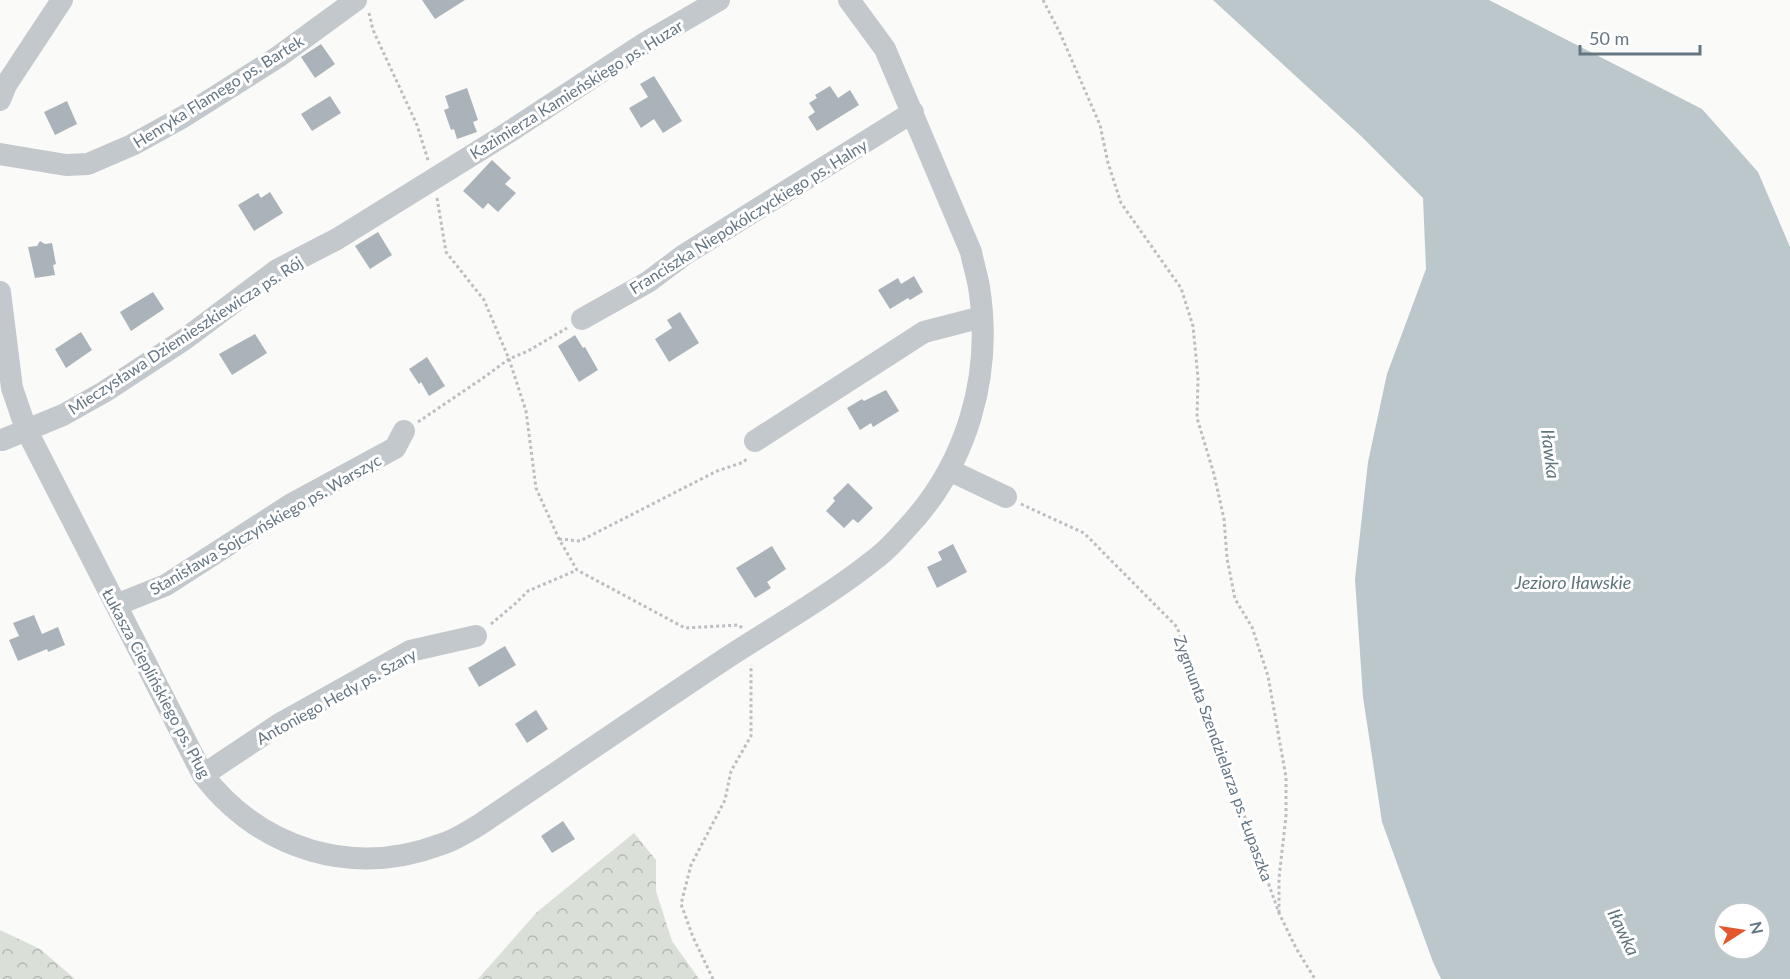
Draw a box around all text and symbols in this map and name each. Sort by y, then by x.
street label: Kazimierza Kamieńskiego ps. Huzar [466,15,686,163]
scale bar [1580,18,1700,56]
text: 50 m [1589,27,1629,49]
street label: Henryka Flamego ps. Bartek [129,30,307,151]
street label: Franciszka Niepokólczyckiego ps. Halny [626,134,871,297]
street label: Mieczysława Dziemieszkiewicza ps. Rój [64,252,306,418]
water label: Iławka [1537,428,1565,480]
street label: Stanisława Sojczyńskiego ps. Warszyc [146,450,384,598]
water label: Jezioro Iławskie [1514,571,1631,593]
street label: Łukasza Cieplińskiego ps. Pług [99,585,215,781]
street label: Zygmunta Szendzielarza ps. Łupaszka [1171,633,1277,883]
street label: Antoniego Hedy ps. Szary [253,644,420,748]
north arrow [1712,901,1772,961]
water label: Iławka [1603,905,1645,959]
text: N [1747,920,1768,936]

